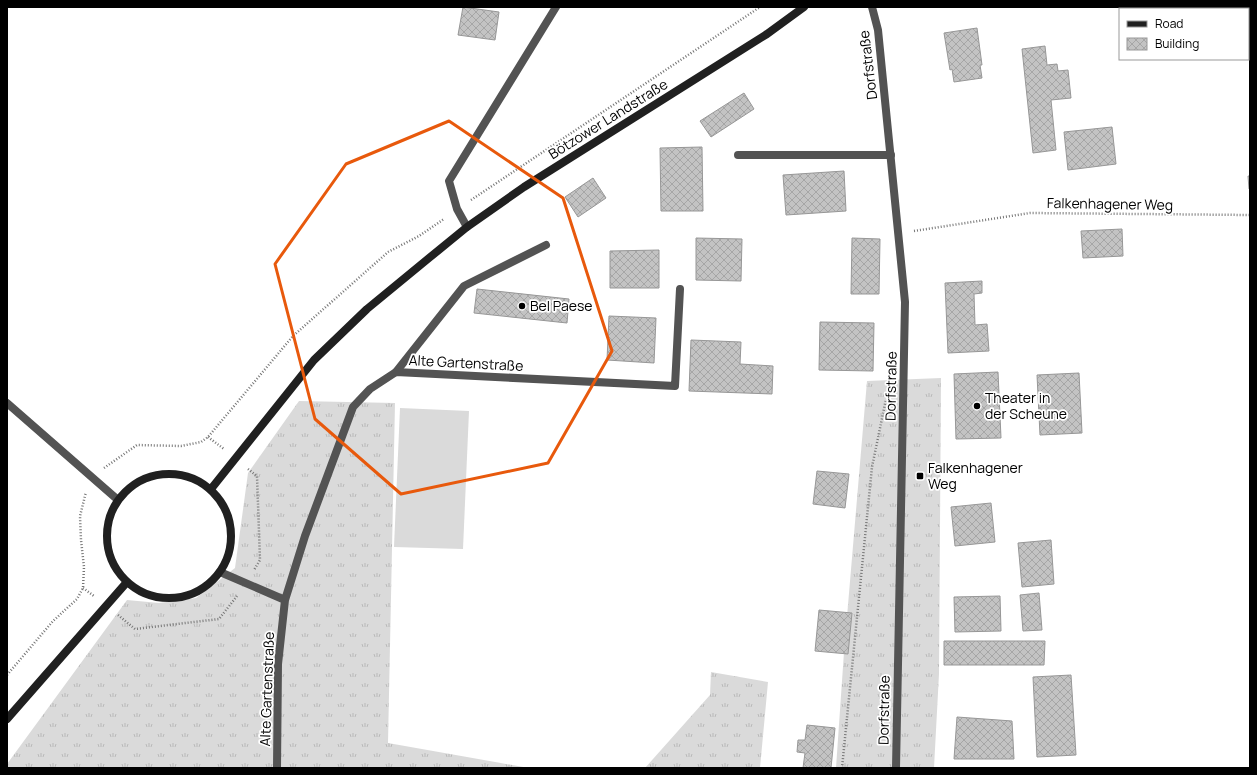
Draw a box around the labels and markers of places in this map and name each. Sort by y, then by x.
place label: Bel Paese [530,296,592,315]
marker: Bel Paese [517,301,527,311]
place label: Theater in der Scheune [985,388,1067,423]
marker: Theater in der Scheune [972,401,982,411]
place label: Falkenhagener Weg [928,458,1023,493]
marker: Falkenhagener Weg [915,471,925,481]

